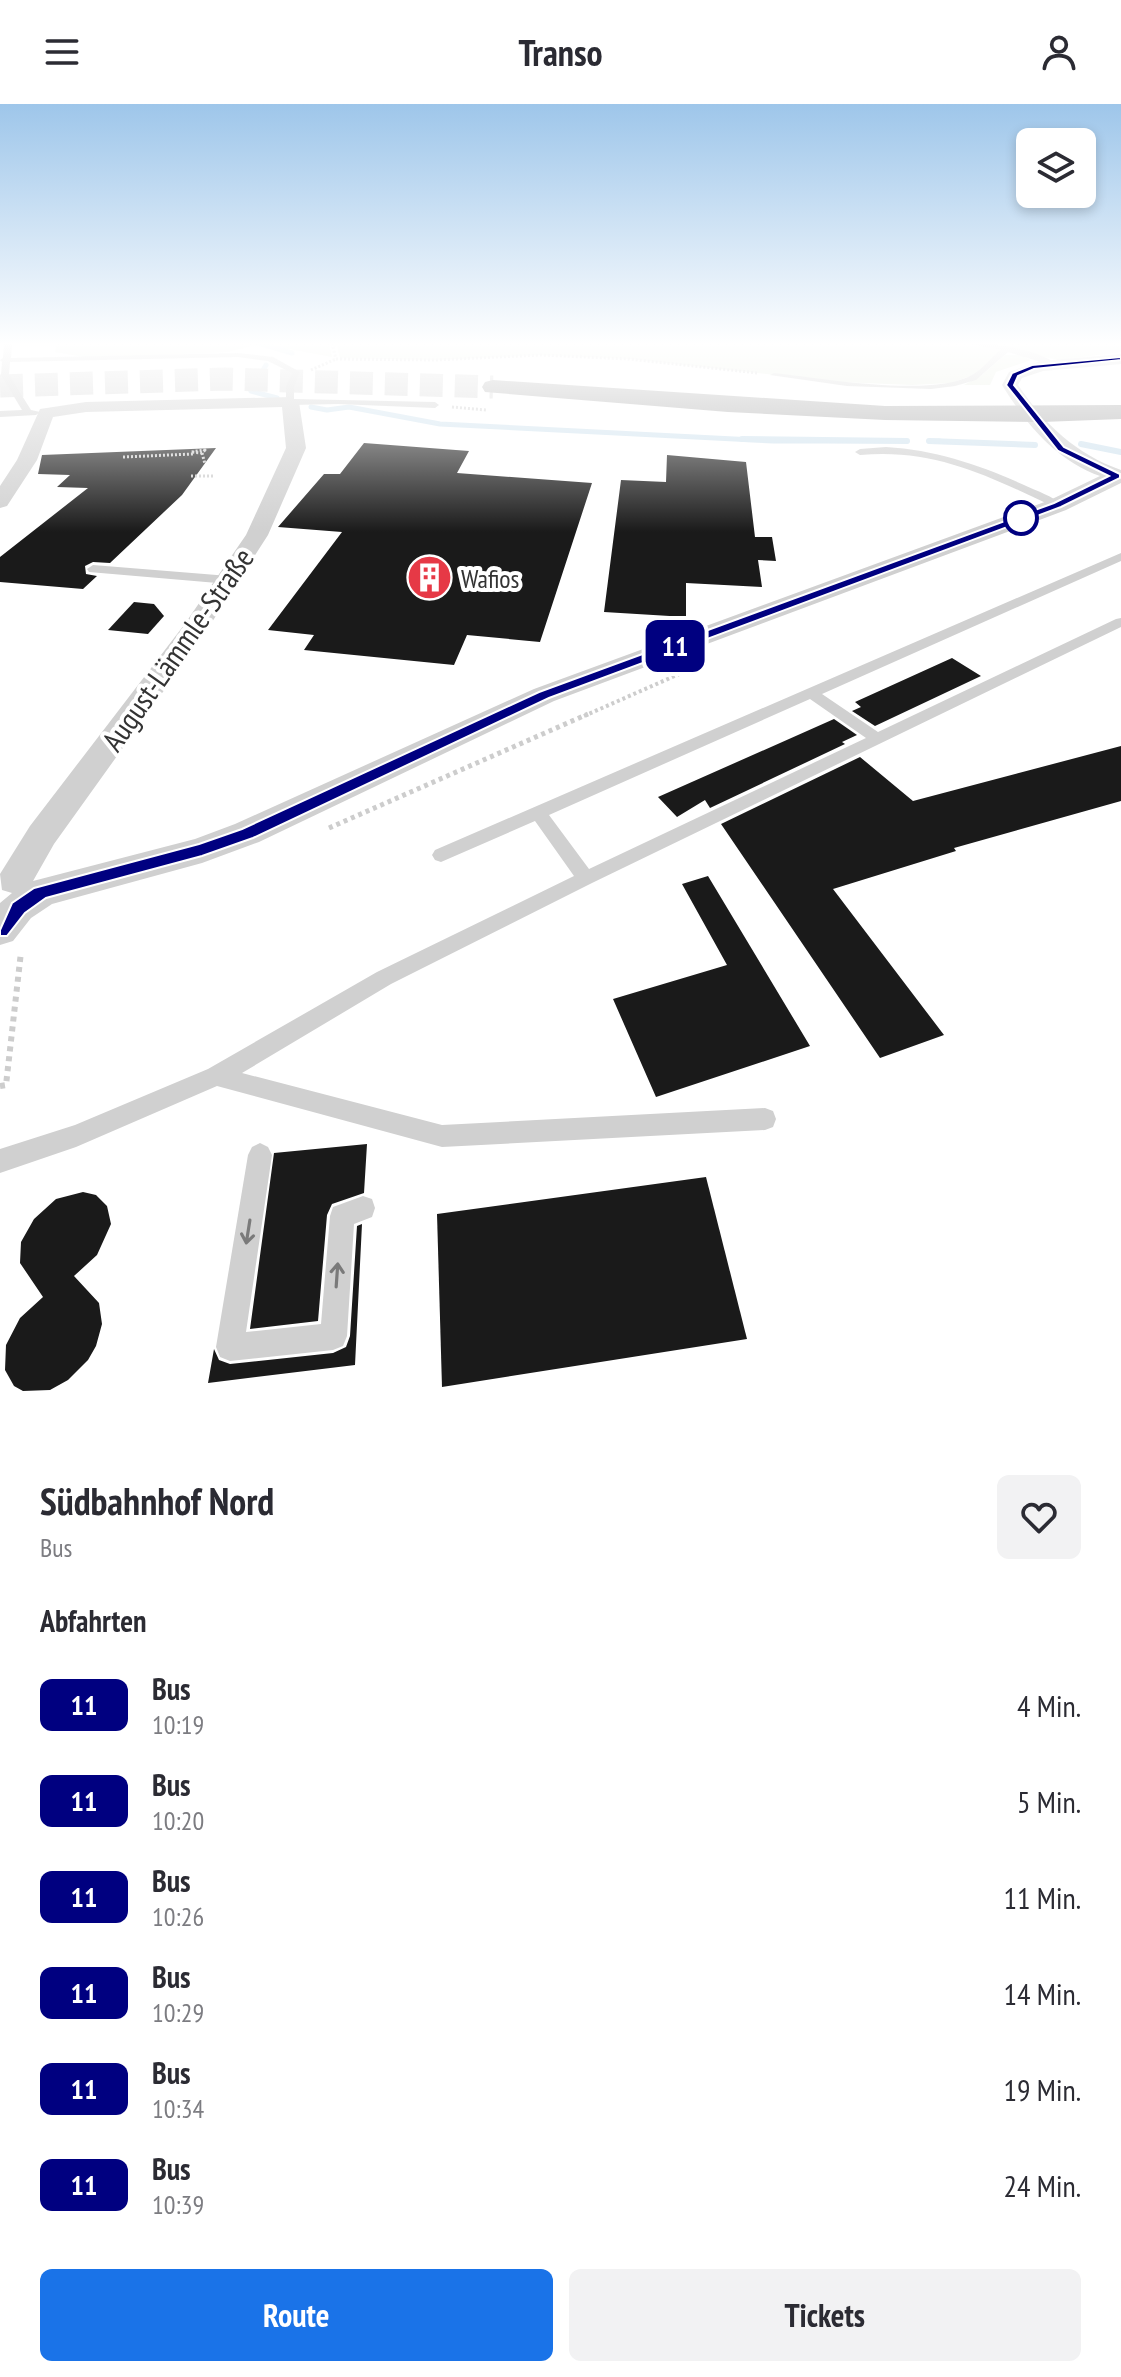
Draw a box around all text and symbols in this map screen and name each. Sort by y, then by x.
text: Transo [518,29,603,76]
icon: menu [40,30,84,74]
icon: person [1037,30,1081,74]
map controls [1016,128,1096,208]
button: layers [1016,128,1096,208]
unlabelled marker [1004,501,1038,535]
street label: August-Lämmle-Straße [92,540,262,758]
building icon: Wafios [406,554,454,602]
place label: Wafios [461,562,519,595]
line badge: 11 [639,620,711,672]
text: 11 [662,627,688,664]
one-way arrow [240,1219,255,1244]
one-way arrow [330,1262,345,1289]
button: heart [997,1475,1081,1559]
text: Südbahnhof Nord [40,1476,274,1525]
text: Bus [40,1531,72,1564]
text: Abfahrten [40,1601,146,1640]
text: Bus [152,1669,191,1708]
text: 11 [71,1686,97,1723]
text: 4 Min. [1017,1686,1081,1725]
text: 10:19 [152,1708,204,1741]
text: Bus [152,1765,191,1804]
text: 11 [71,1782,97,1819]
text: 5 Min. [1017,1782,1081,1821]
text: 10:20 [152,1804,204,1837]
text: Bus [152,1861,191,1900]
text: 11 [71,1878,97,1915]
text: 11 Min. [1004,1878,1081,1917]
text: 10:26 [152,1900,204,1933]
text: Bus [152,1957,191,1996]
text: 11 [71,1974,97,2011]
text: 14 Min. [1004,1974,1081,2013]
text: 10:29 [152,1996,204,2029]
text: Bus [152,2053,191,2092]
text: 11 [71,2070,97,2107]
text: 19 Min. [1004,2070,1081,2109]
text: 10:34 [152,2092,204,2125]
text: Bus [152,2149,191,2188]
text: 11 [71,2166,97,2203]
text: 24 Min. [1004,2166,1081,2205]
text: 10:39 [152,2188,204,2221]
button: Route [40,2269,553,2361]
button: Tickets [569,2269,1081,2361]

